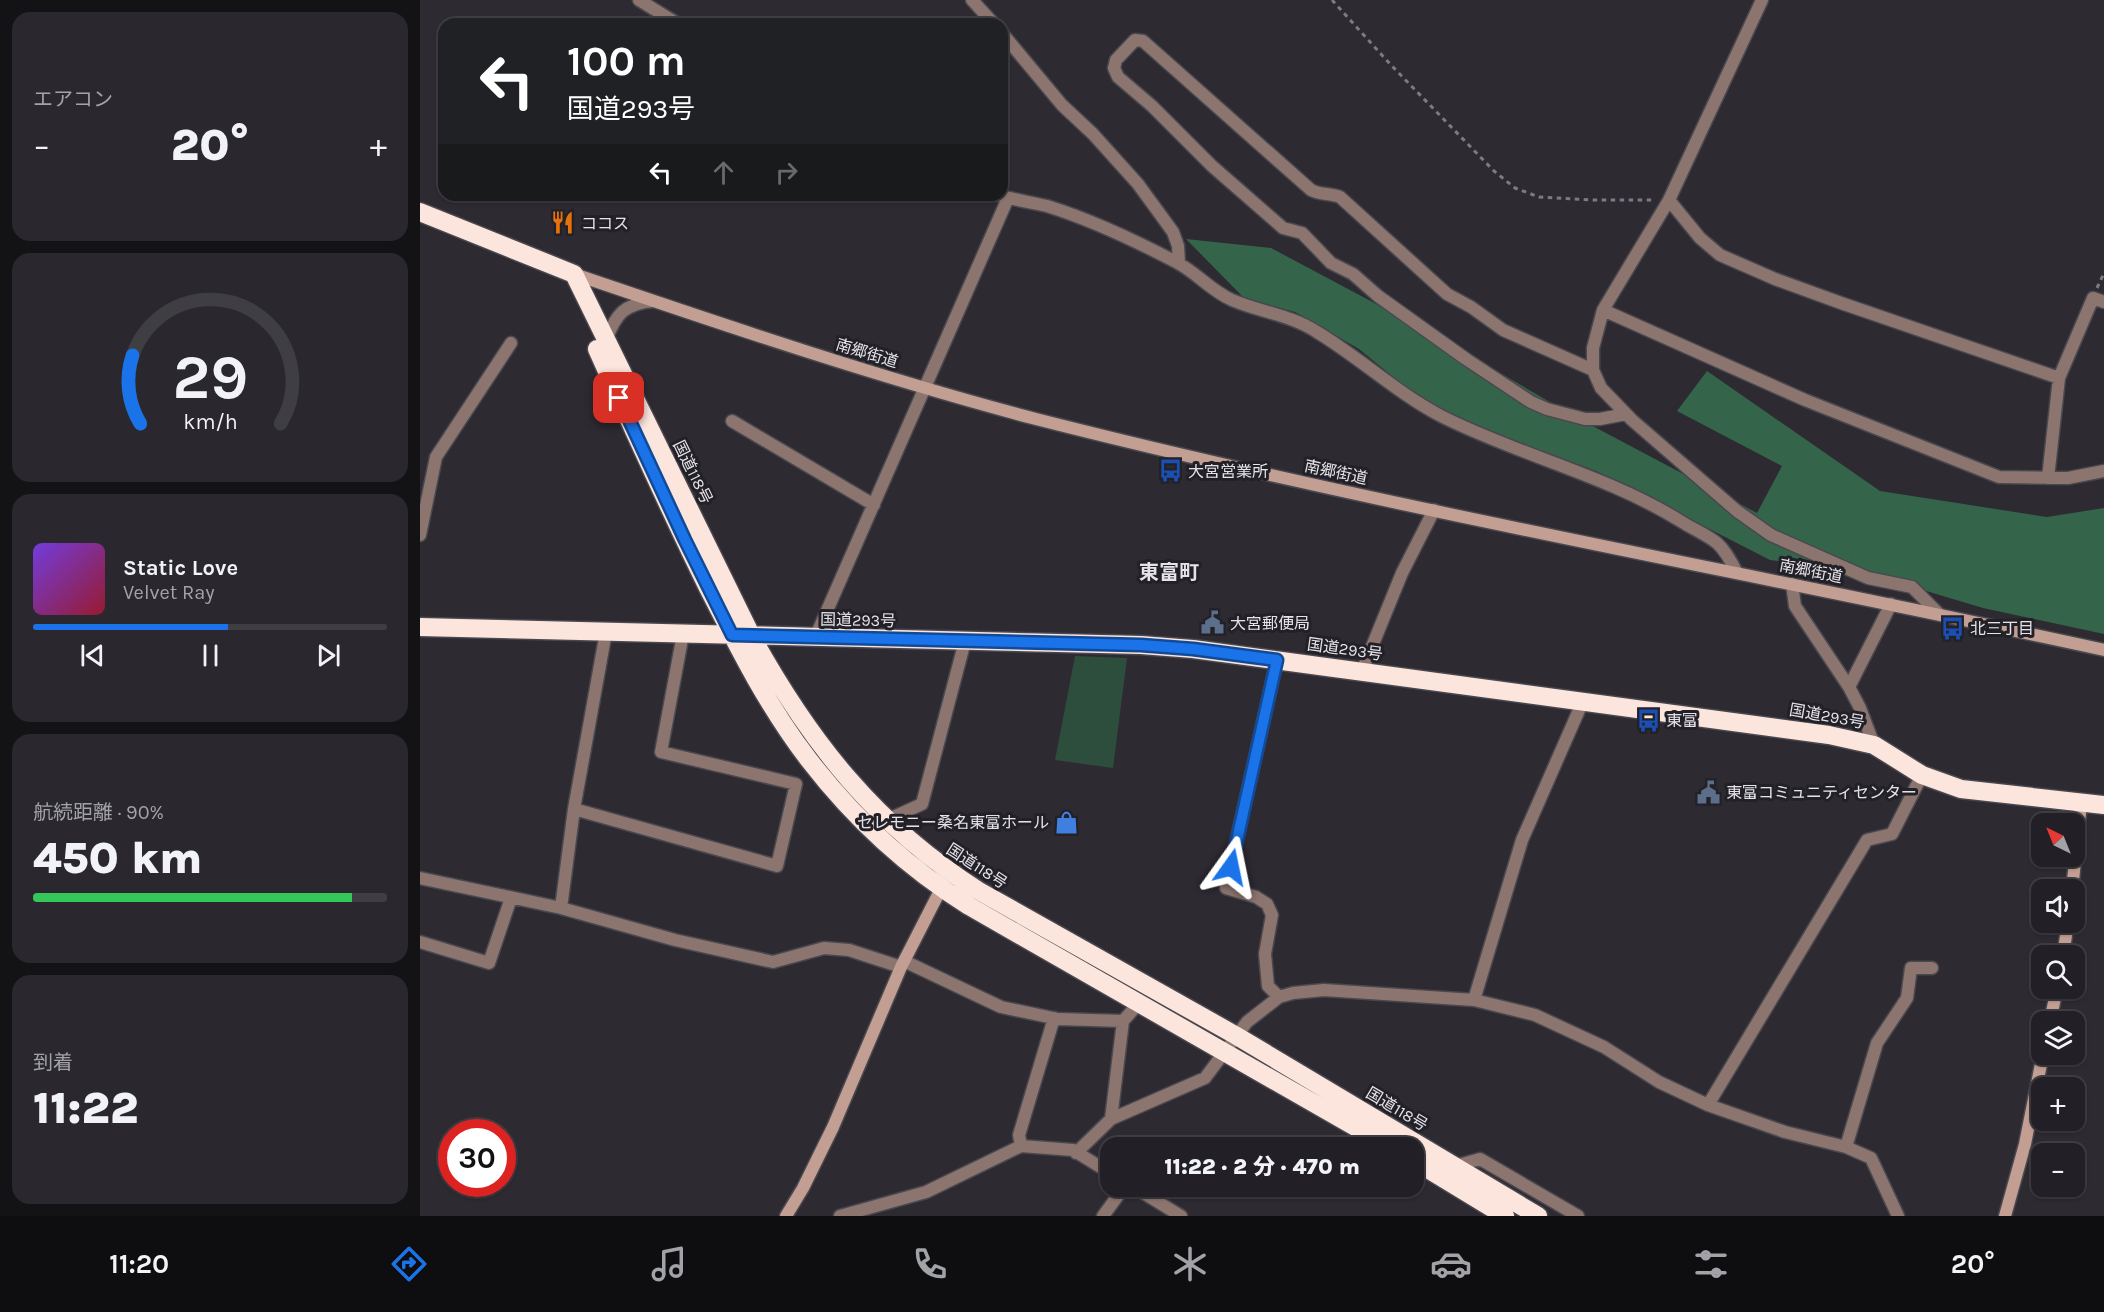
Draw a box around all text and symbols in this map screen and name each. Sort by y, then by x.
text: 100 m [567,36,686,86]
icon: left [468,42,546,120]
text: エアコン [33,88,113,111]
text: 国道293号 [567,93,695,125]
text: 20° [171,119,249,171]
text: − [33,126,50,164]
text: + [370,126,387,164]
icon: left [644,156,677,189]
icon: ahead [707,156,740,189]
icon: right [770,156,803,189]
restaurant icon: ココス [550,210,576,236]
place label: ココス [581,214,629,233]
street label: 南郷街道 [834,335,900,371]
text: 29 [172,341,248,414]
pin [593,372,644,423]
icon: arrive [602,381,635,414]
text: km/h [183,410,237,435]
street label: 国道118号 [669,437,717,507]
street label: 南郷街道 [1303,456,1369,488]
bus stop icon: 大宮営業所 [1157,458,1183,484]
place label: 大宮営業所 [1188,462,1268,481]
text: Static Love [123,555,238,581]
street label: 南郷街道 [1778,556,1844,586]
district label: 東富町 [1139,561,1199,584]
text: Velvet Ray [123,581,215,604]
street label: 国道293号 [820,610,896,630]
public building icon: 大宮郵便局 [1199,610,1225,636]
place label: 大宮郵便局 [1230,614,1310,633]
bus stop icon: 北三丁目 [1939,615,1965,641]
place label: 北三丁目 [1970,619,2034,638]
street label: 国道293号 [1306,634,1384,664]
icon: previous [76,639,109,672]
icon: pause [194,639,227,672]
icon: next [312,639,345,672]
street label: 国道293号 [1788,700,1866,732]
bus stop icon: 東富 [1635,707,1661,733]
place label: 東富 [1666,711,1698,730]
public building icon: 東富コミュニティセンター [1695,779,1721,805]
place label: 東富コミュニティセンター [1726,783,1917,802]
text: 航続距離 · 90% [33,801,164,824]
shop icon: セレモニー桑名東富ホール [1054,809,1080,835]
place label: セレモニー桑名東富ホール [857,813,1049,832]
north arrow [2031,813,2085,867]
map controls [2031,813,2085,1197]
text: 450 km [33,832,202,884]
position arrow [1199,835,1263,899]
street label: 国道118号 [943,839,1011,893]
button: sound [2031,879,2085,933]
button: search [2031,945,2085,999]
button: layers [2031,1011,2085,1065]
text: 到着 [33,1051,73,1074]
button: + [2031,1077,2085,1131]
text: 11:22 [33,1082,138,1134]
street label: 国道118号 [1363,1083,1431,1135]
speed limit sign: 30 [438,1119,516,1197]
button: − [2031,1143,2085,1197]
text: 11:22 · 2 分 · 470 m [1164,1154,1360,1180]
icon: directions [388,1243,430,1285]
icon: music [648,1243,690,1285]
icon: phone [909,1243,951,1285]
icon: climate [1169,1243,1211,1285]
icon: car [1430,1243,1472,1285]
icon: filters [1690,1243,1732,1285]
text: 11:20 [109,1248,169,1280]
text: 20° [1951,1248,1995,1280]

